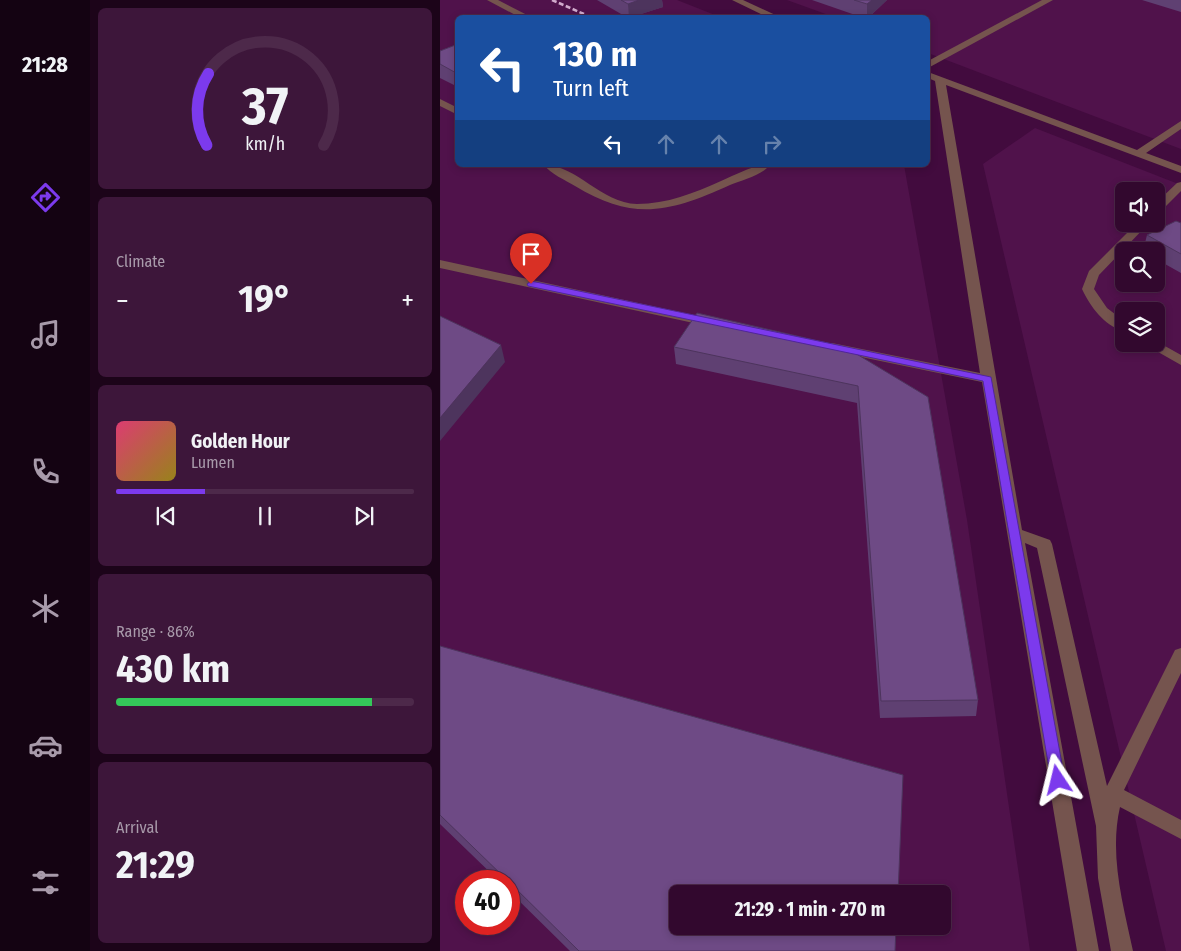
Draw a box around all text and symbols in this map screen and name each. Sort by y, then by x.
text: 130 m [553,33,637,75]
icon: left [470,35,535,100]
text: 21:28 [22,51,68,78]
text: 37 [241,75,288,138]
text: Turn left [553,75,629,102]
icon: left [599,130,627,158]
icon: ahead [652,130,680,158]
icon: ahead [705,130,733,158]
icon: right [758,130,786,158]
text: km/h [245,133,285,155]
icon: directions [28,180,63,215]
map controls [1115,182,1165,352]
button: sound [1115,182,1165,232]
pin [510,233,552,284]
icon: arrive [517,240,545,268]
button: search [1115,242,1165,292]
text: Climate [116,252,165,271]
text: 19° [238,276,292,322]
text: − [116,284,129,317]
text: + [401,284,414,317]
button: layers [1115,302,1165,352]
icon: music [28,317,63,352]
text: Golden Hour [191,430,290,453]
text: Lumen [191,453,235,472]
icon: phone [28,454,63,489]
icon: previous [152,502,180,530]
icon: pause [251,502,279,530]
icon: next [350,502,378,530]
icon: climate [28,591,63,626]
text: Range · 86% [116,622,195,641]
text: 430 km [116,646,230,692]
icon: car [28,728,63,763]
position arrow [1031,753,1083,805]
text: Arrival [116,818,158,837]
text: 21:29 [116,842,195,888]
icon: filters [28,865,63,900]
speed limit sign: 40 [455,870,520,935]
text: 21:29 · 1 min · 270 m [735,898,885,921]

